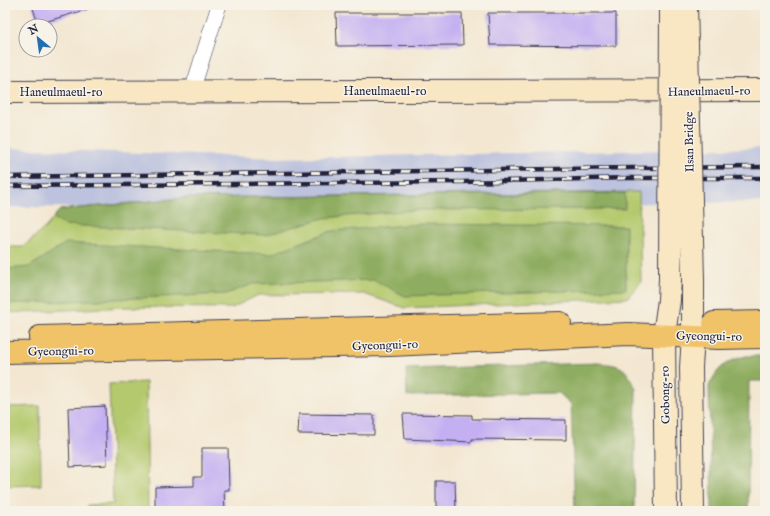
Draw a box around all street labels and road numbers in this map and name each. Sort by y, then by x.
street label: Haneulmaeul-ro [667,83,751,100]
street label: Haneulmaeul-ro [344,84,427,99]
street label: Haneulmaeul-ro [20,85,103,100]
street label: Ilsan Bridge [681,111,698,173]
street label: Gyeongui-ro [676,328,743,345]
street label: Gyeongui-ro [352,337,419,354]
street label: Gyeongui-ro [28,343,95,360]
street label: Gobong-ro [657,365,674,424]

